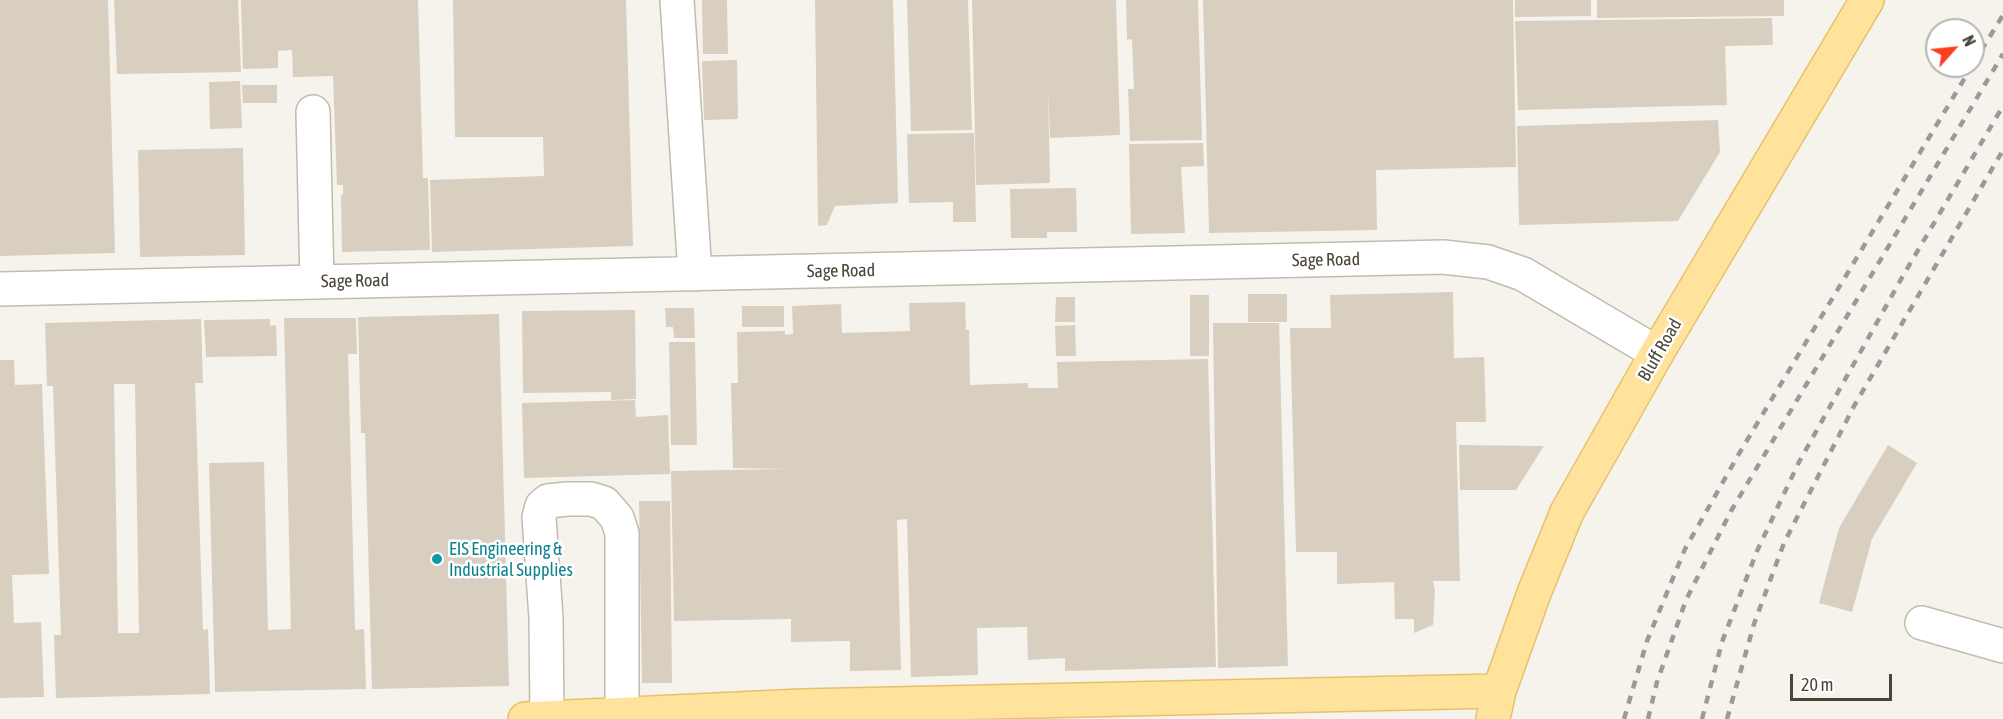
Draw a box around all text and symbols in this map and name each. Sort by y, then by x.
north arrow [1925,18,1985,78]
text: N [1959,32,1979,49]
street label: Sage Road [1292,249,1360,271]
street label: Sage Road [807,260,875,282]
street label: Sage Road [321,270,389,292]
street label: Bluff Road [1634,315,1686,385]
place label: EIS Engineering & Industrial Supplies [449,538,573,580]
marker: EIS Engineering & Industrial Supplies [430,552,444,566]
scale bar [1793,662,1895,700]
text: 20 m [1801,674,1833,695]

